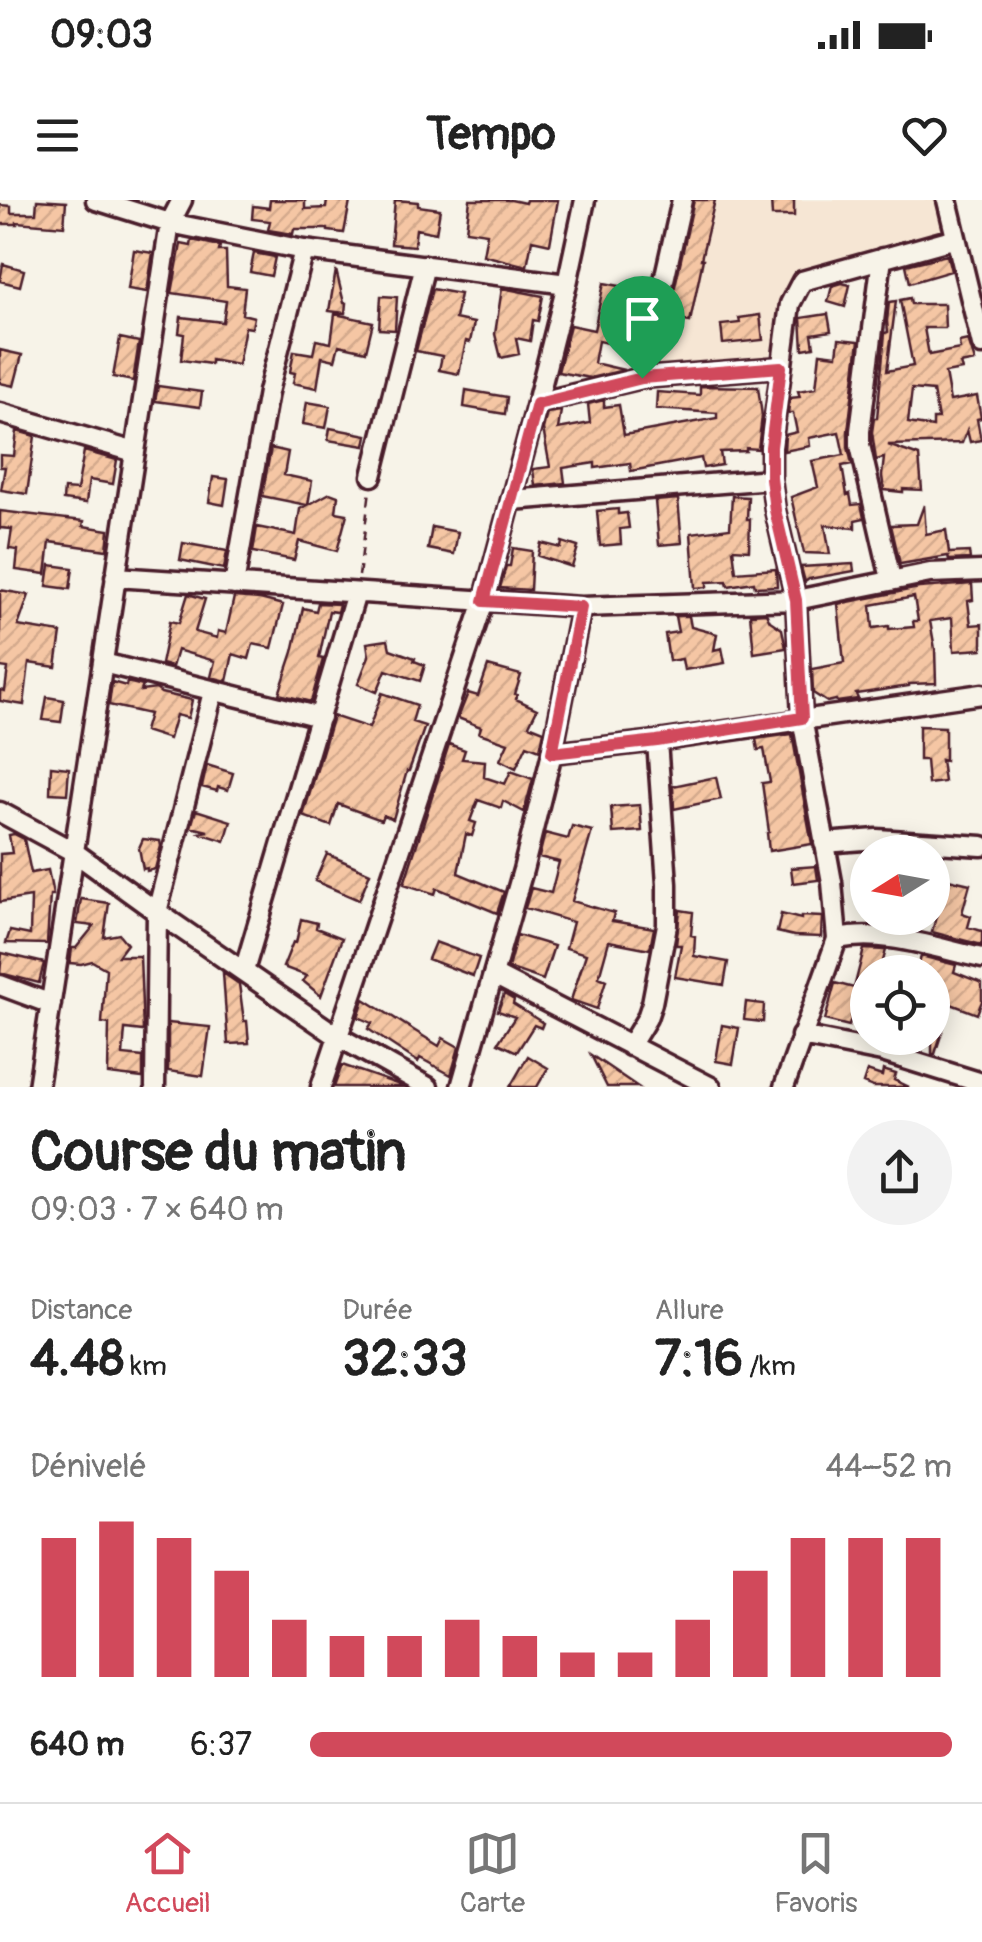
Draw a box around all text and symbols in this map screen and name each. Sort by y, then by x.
text: 09:03 [50,11,153,59]
text: Tempo [426,107,556,163]
icon: menu [30,108,85,163]
icon: heart [897,108,952,163]
pin [600,276,685,379]
icon: arrive [615,291,670,346]
north arrow [850,835,950,935]
map controls [850,835,950,1055]
button: locate [850,955,950,1055]
text: Course du matin [30,1118,406,1187]
button: share [847,1120,952,1225]
text: 09:03 · 7 × 640 m [30,1190,284,1230]
text: Distance [30,1293,132,1328]
text: Durée [342,1293,412,1328]
text: Allure [655,1293,723,1328]
text: 4.48 [30,1328,124,1391]
text: 32:33 [342,1328,467,1391]
text: 7:16 [655,1328,743,1391]
text: km [124,1349,167,1384]
text: /km [743,1349,796,1384]
text: Dénivelé [30,1447,147,1487]
text: 44–52 m [825,1447,952,1487]
text: 640 m [30,1725,124,1765]
text: 6:37 [190,1725,252,1765]
tab: Accueil [125,1826,211,1921]
tab: Carte [460,1826,525,1921]
tab: Favoris [774,1826,857,1921]

